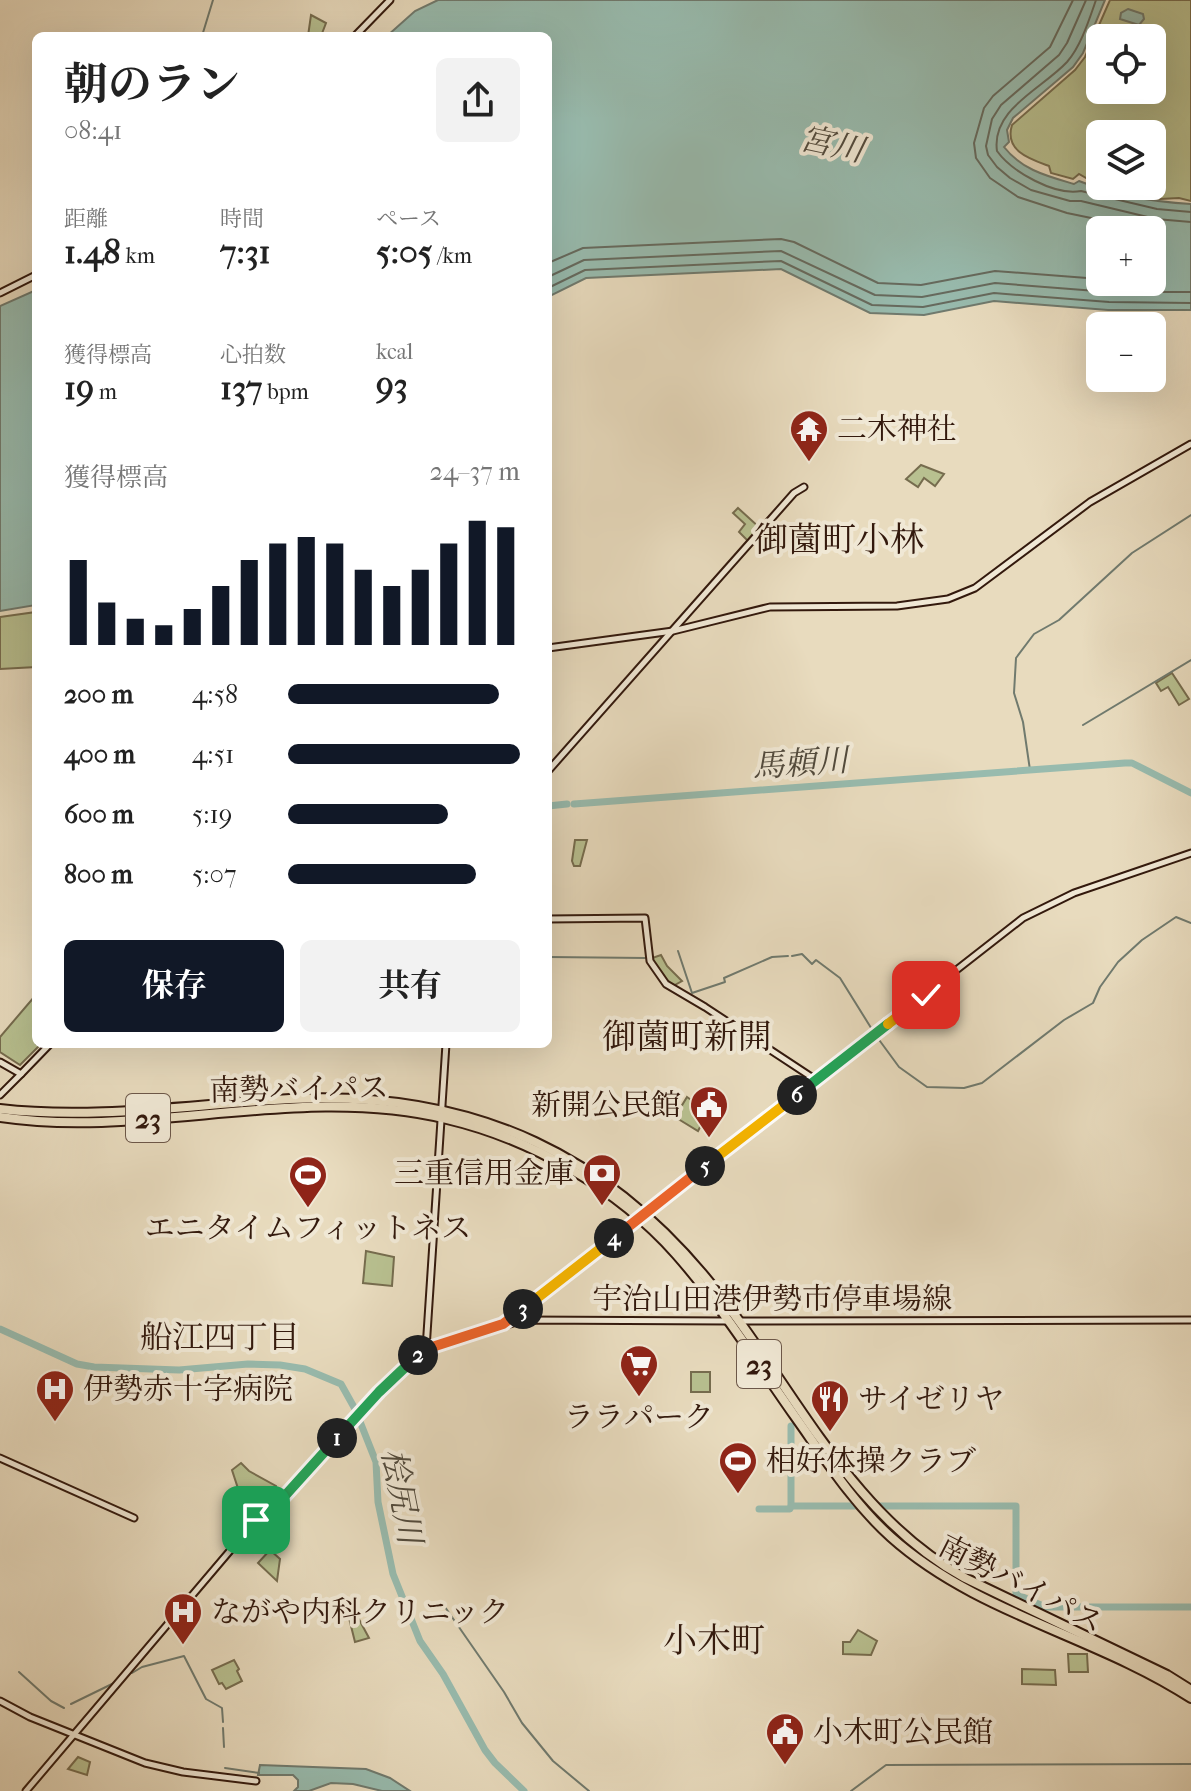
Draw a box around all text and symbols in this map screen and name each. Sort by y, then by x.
map controls [1086,24,1166,392]
button: locate [1086,24,1166,104]
button: share [436,58,520,142]
text: 朝のラン [64,59,240,110]
text: 08:41 [64,115,122,146]
water label: 宮川 [797,120,870,170]
button: layers [1086,120,1166,200]
text: 距離 [64,206,108,232]
text: 時間 [220,206,264,232]
text: ペース [376,206,441,232]
button: + [1086,216,1166,296]
text: 1.48 [64,232,121,272]
text: 7:31 [220,232,271,272]
text: 5:05 [376,232,432,272]
text: km [121,243,155,269]
text: /km [432,243,472,269]
button: − [1086,312,1166,392]
text: kcal [376,339,413,365]
text: 獲得標高 [64,342,152,368]
text: 心拍数 [220,342,286,368]
text: 93 [376,365,408,405]
text: 19 [64,368,94,408]
text: 137 [220,368,262,408]
text: m [94,379,117,405]
text: bpm [262,379,309,405]
temple icon: 二木神社 [788,408,830,463]
place label: 二木神社 [837,412,957,447]
text: 24–37 m [430,456,520,487]
text: 獲得標高 [64,462,168,493]
district label: 御薗町小林 [754,520,924,560]
text: 200 m [64,679,133,710]
text: 4:58 [192,679,238,710]
text: 400 m [64,739,135,770]
text: 4:51 [192,739,234,770]
water label: 馬頼川 [751,741,852,785]
text: 600 m [64,799,134,830]
text: 5:19 [192,799,232,830]
text: 800 m [64,859,133,890]
text: 5:07 [192,859,236,890]
button: 保存 [64,940,284,1032]
button: 共有 [300,940,520,1032]
pin [892,961,960,1029]
icon: check [904,973,948,1017]
district label: 御薗町新開 [602,1017,772,1057]
street label: 南勢バイパス [209,1070,389,1109]
pin: 6 [777,1075,817,1115]
text: 6 [791,1082,803,1108]
public building icon: 新開公民館 [688,1084,730,1139]
place label: 新開公民館 [531,1088,681,1123]
road number: 23 [126,1094,170,1142]
pin: 5 [685,1146,725,1186]
bank icon: 三重信用金庫 [581,1152,623,1207]
text: 5 [700,1153,710,1179]
sports icon: エニタイムフィットネス [287,1154,329,1209]
place label: 三重信用金庫 [394,1156,574,1191]
place label: エニタイムフィットネス [145,1211,471,1246]
pin: 4 [594,1218,634,1258]
text: 4 [608,1225,621,1251]
street label: 宇治山田港伊勢市停車場線 [592,1282,952,1317]
pin: 3 [503,1289,543,1329]
text: 3 [518,1296,528,1322]
district label: 船江四丁目 [140,1319,300,1356]
pin: 2 [398,1335,438,1375]
road number: 23 [737,1340,781,1388]
text: 2 [412,1342,424,1368]
supermarket icon: ララパーク [618,1343,660,1398]
hospital icon: 伊勢赤十字病院 [34,1368,76,1423]
place label: 伊勢赤十字病院 [83,1372,293,1407]
restaurant icon: サイゼリヤ [809,1378,851,1433]
place label: サイゼリヤ [858,1382,1004,1417]
place label: ララパーク [564,1400,714,1435]
pin: 1 [317,1418,357,1458]
text: 1 [333,1425,341,1451]
sports icon: 相好体操クラブ [717,1440,759,1495]
place label: 相好体操クラブ [766,1444,976,1479]
water label: 桧尻川 [374,1445,429,1550]
pin [222,1486,290,1554]
icon: arrive [234,1498,278,1542]
street label: 南勢バイパス [933,1528,1109,1641]
hospital icon: ながや内科クリニック [162,1591,204,1646]
place label: ながや内科クリニック [211,1595,509,1630]
district label: 小木町 [663,1621,765,1661]
public building icon: 小木町公民館 [764,1711,806,1766]
place label: 小木町公民館 [813,1715,993,1750]

